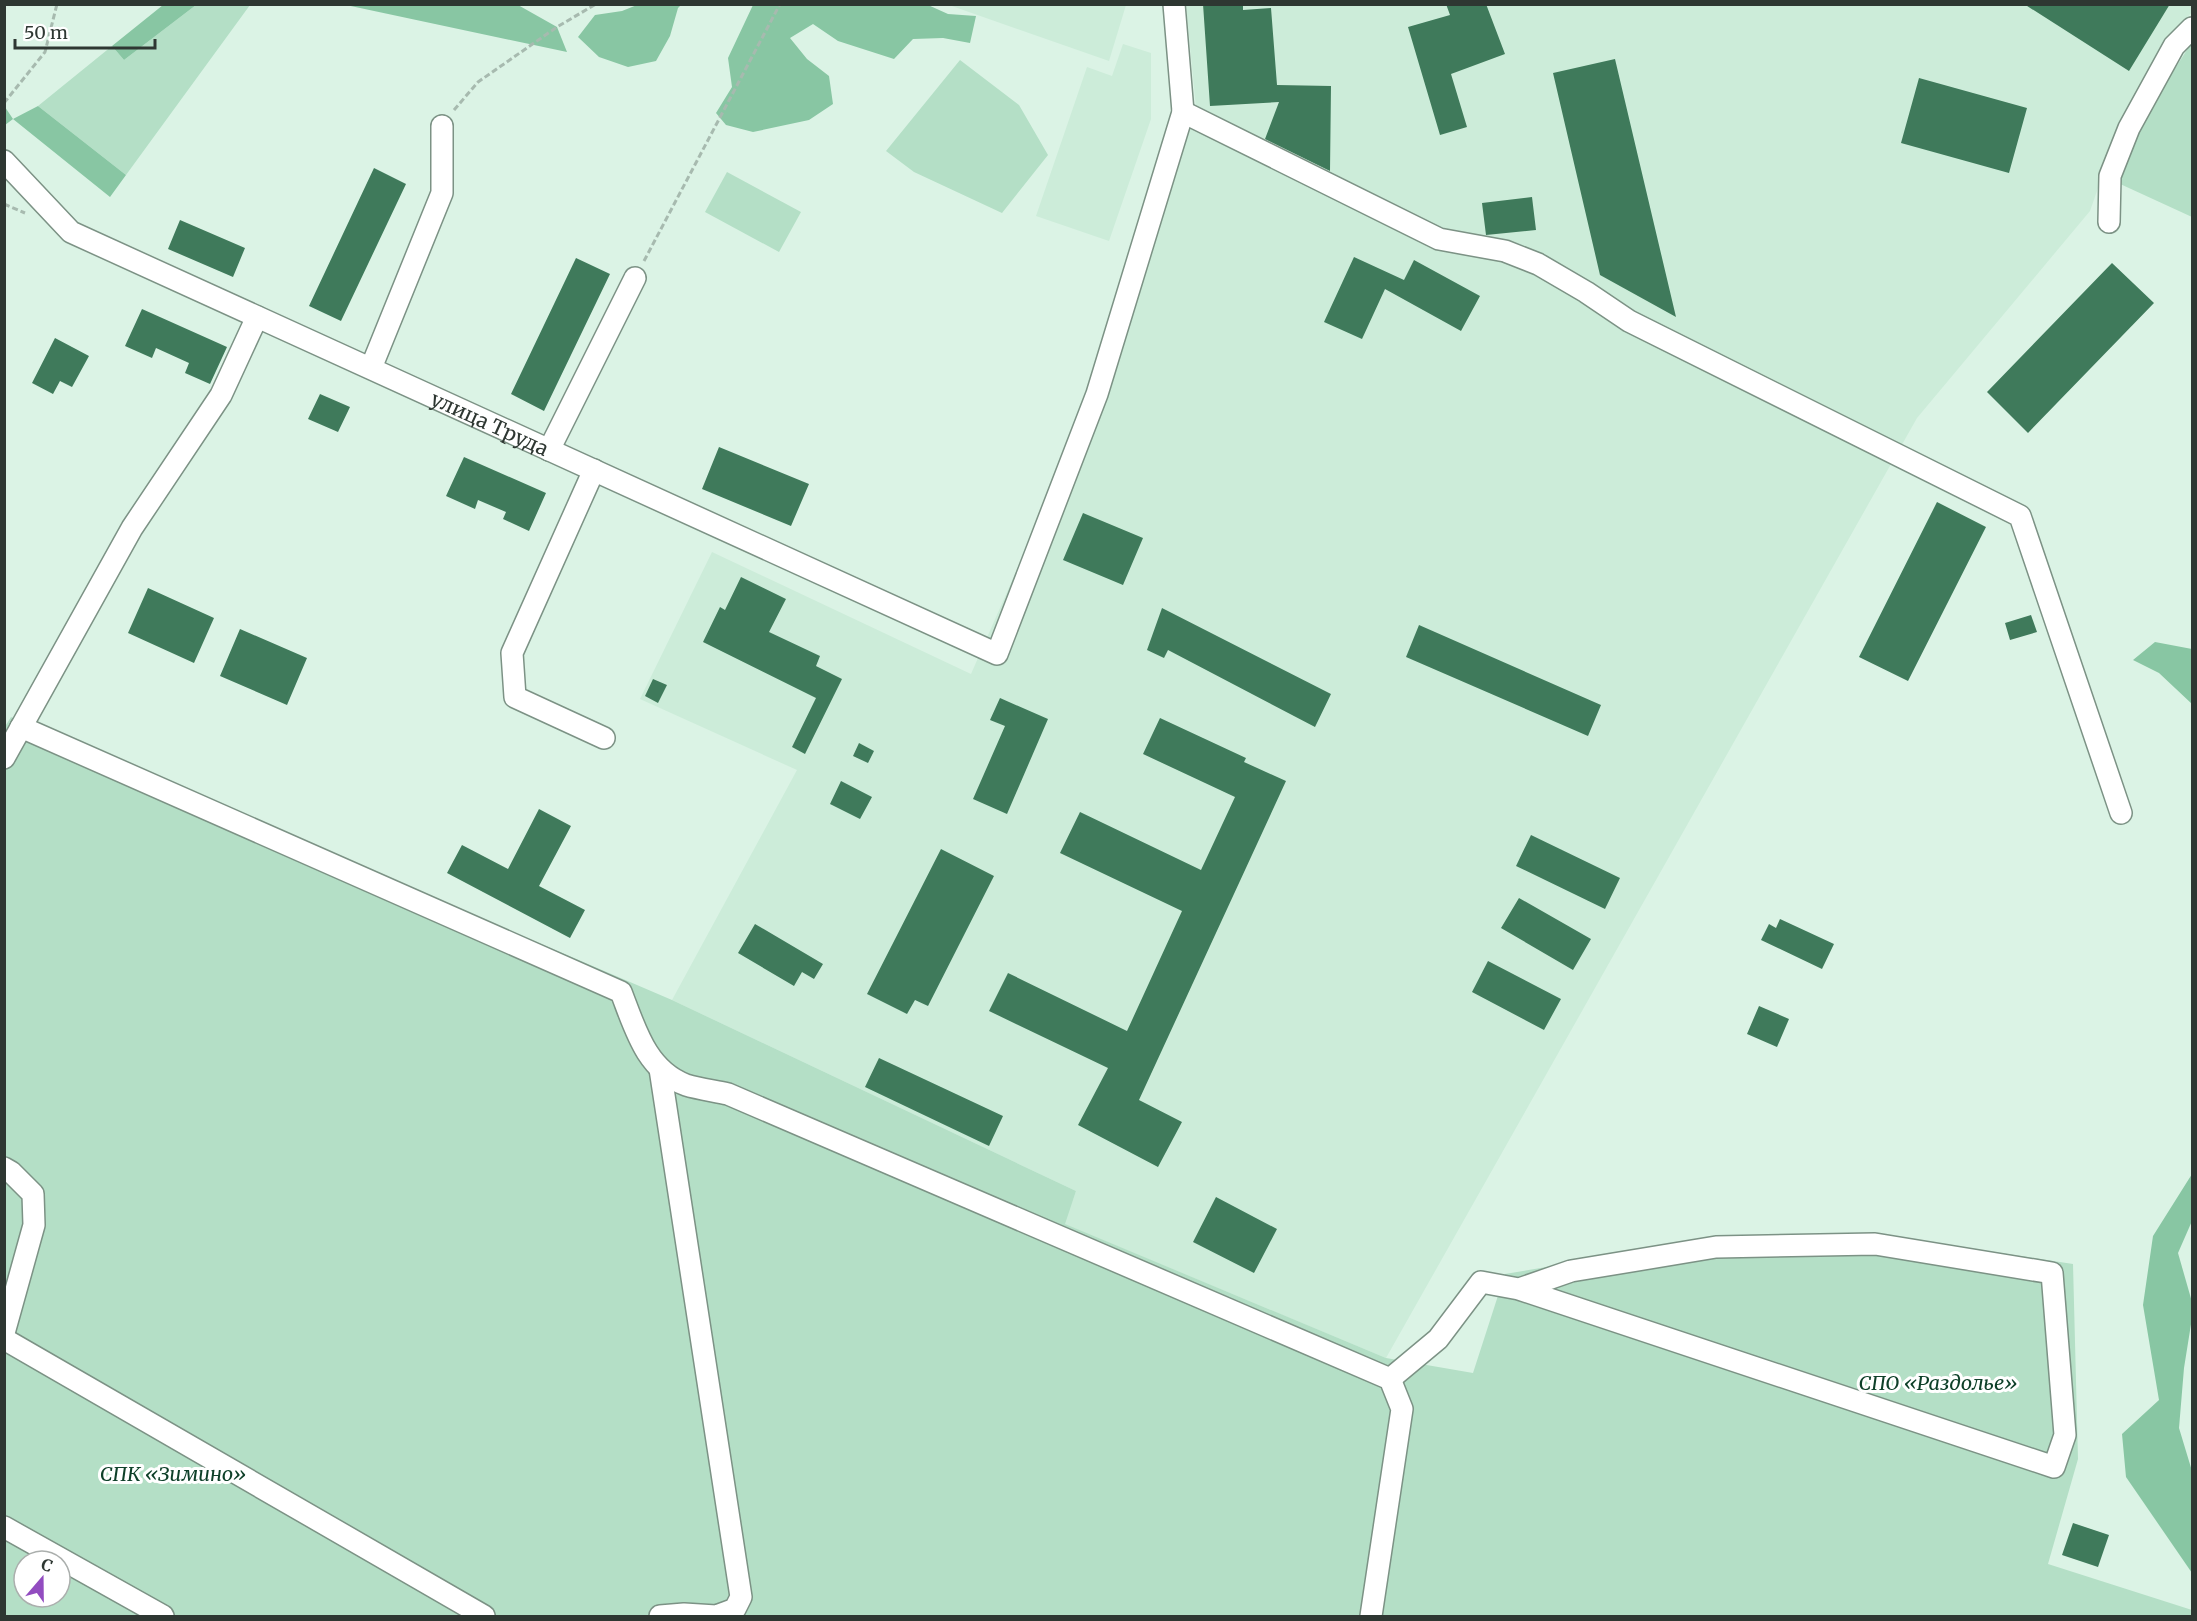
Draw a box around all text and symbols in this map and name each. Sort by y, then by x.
scale bar [15,12,154,50]
text: 50 m [24,21,68,44]
street label: улица Труда [427,385,553,461]
park label: СПО «Раздолье» [1859,1370,2017,1395]
park label: СПК «Зимино» [100,1461,246,1486]
north arrow [12,1549,72,1609]
text: С [39,1554,56,1576]

